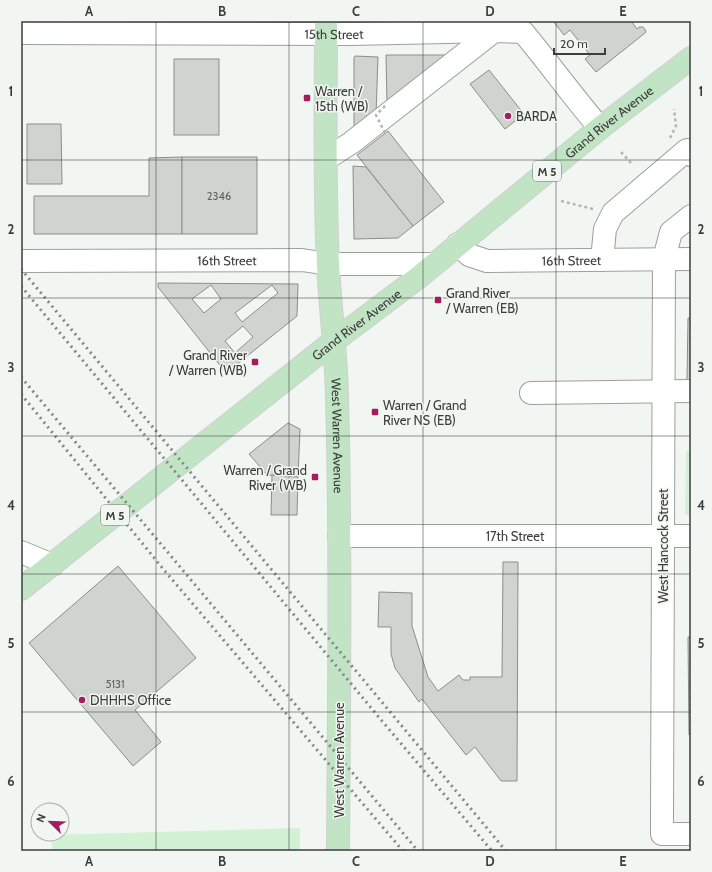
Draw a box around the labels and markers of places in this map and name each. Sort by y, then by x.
place label: Warren / 15th (WB) [315,83,369,114]
marker: Warren / 15th (WB) [302,93,312,103]
place label: BARDA [516,108,557,124]
marker: BARDA [503,111,513,121]
place label: Grand River / Warren (EB) [445,285,519,316]
marker: Grand River / Warren (EB) [433,295,443,305]
place label: Grand River / Warren (WB) [168,347,248,378]
marker: Grand River / Warren (WB) [250,357,260,367]
place label: Warren / Grand River NS (EB) [383,397,466,428]
marker: Warren / Grand River NS (EB) [370,407,380,417]
place label: Warren / Grand River (WB) [224,462,307,493]
marker: Warren / Grand River (WB) [310,472,320,482]
place label: DHHHS Office [90,692,172,708]
marker: DHHHS Office [77,695,87,705]

